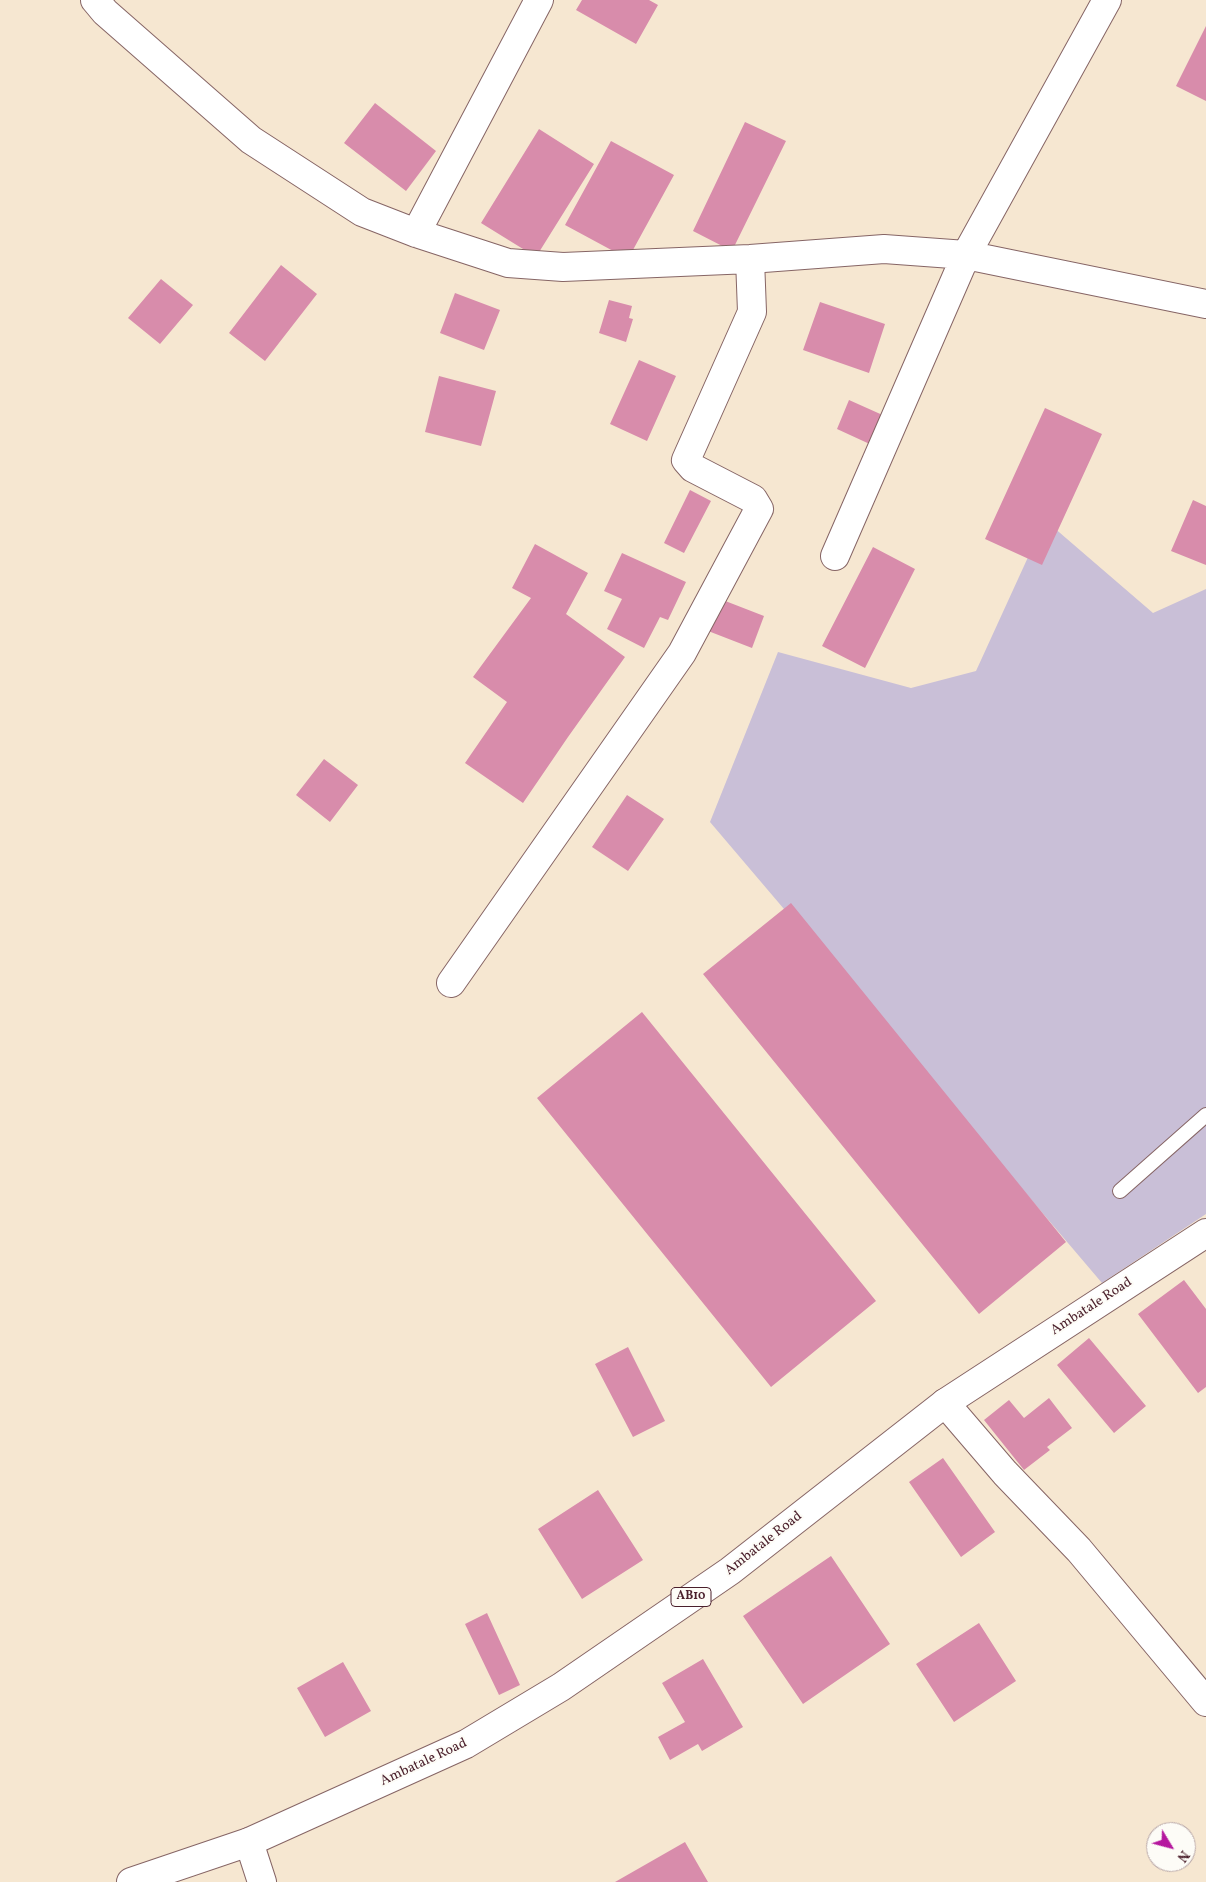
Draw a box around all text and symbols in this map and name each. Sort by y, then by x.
street label: Ambatale Road [1048,1274,1136,1340]
street label: Ambatale Road [722,1509,806,1579]
road number: AB10 [671,1588,711,1606]
street label: Ambatale Road [378,1736,470,1790]
north arrow [1146,1822,1196,1872]
text: N [1172,1846,1193,1865]

